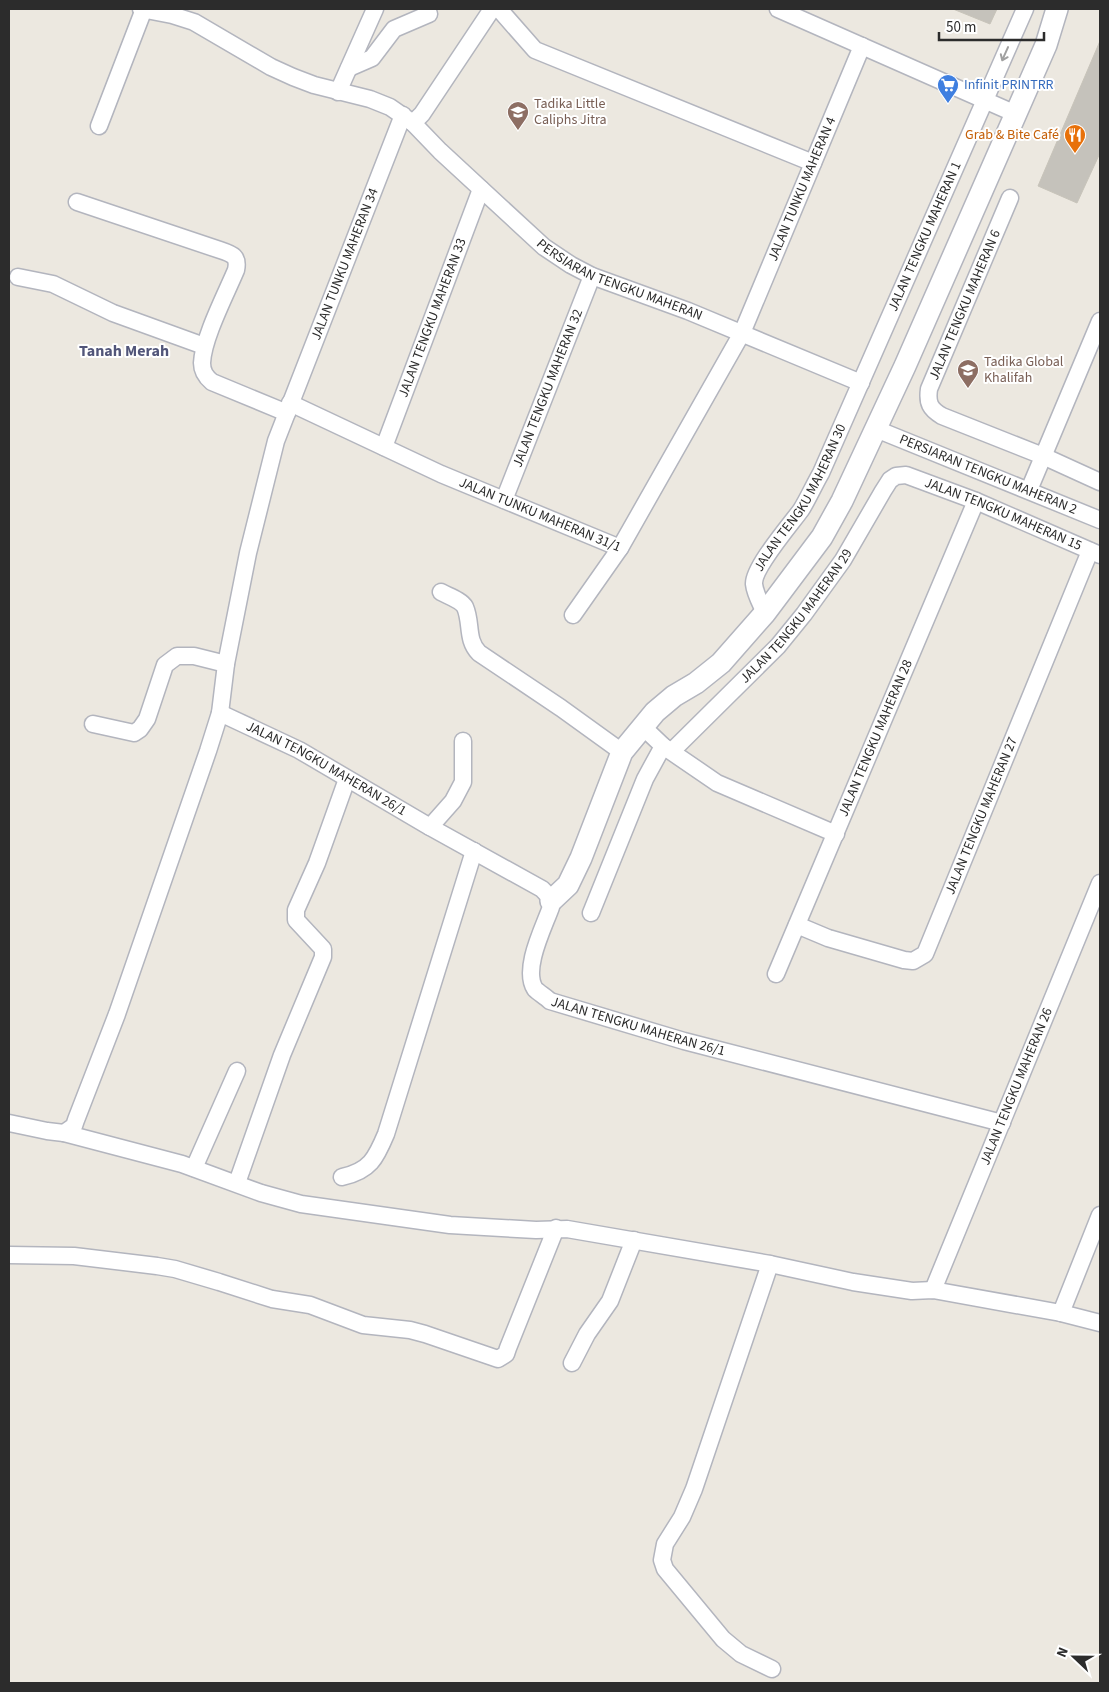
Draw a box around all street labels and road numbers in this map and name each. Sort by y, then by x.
street label: JALAN TUNKU MAHERAN 4 [763,114,841,264]
street label: JALAN TENGKU MAHERAN 1 [883,159,967,315]
street label: JALAN TUNKU MAHERAN 34 [306,185,384,343]
street label: JALAN TENGKU MAHERAN 6 [924,227,1006,383]
street label: JALAN TENGKU MAHERAN 33 [394,235,472,400]
street label: PERSIARAN TENGKU MAHERAN [532,235,705,326]
street label: JALAN TENGKU MAHERAN 32 [508,306,588,470]
street label: JALAN TENGKU MAHERAN 30 [749,421,851,575]
street label: PERSIARAN TENGKU MAHERAN 2 [896,429,1080,520]
street label: JALAN TUNKU MAHERAN 31/1 [456,473,624,557]
street label: JALAN TENGKU MAHERAN 15 [922,473,1085,556]
street label: JALAN TENGKU MAHERAN 29 [736,545,857,688]
street label: JALAN TENGKU MAHERAN 28 [834,657,918,820]
street label: JALAN TENGKU MAHERAN 26/1 [243,717,410,821]
street label: JALAN TENGKU MAHERAN 27 [940,734,1023,898]
street label: JALAN TENGKU MAHERAN 26/1 [549,992,727,1061]
street label: JALAN TENGKU MAHERAN 26 [975,1005,1058,1168]

